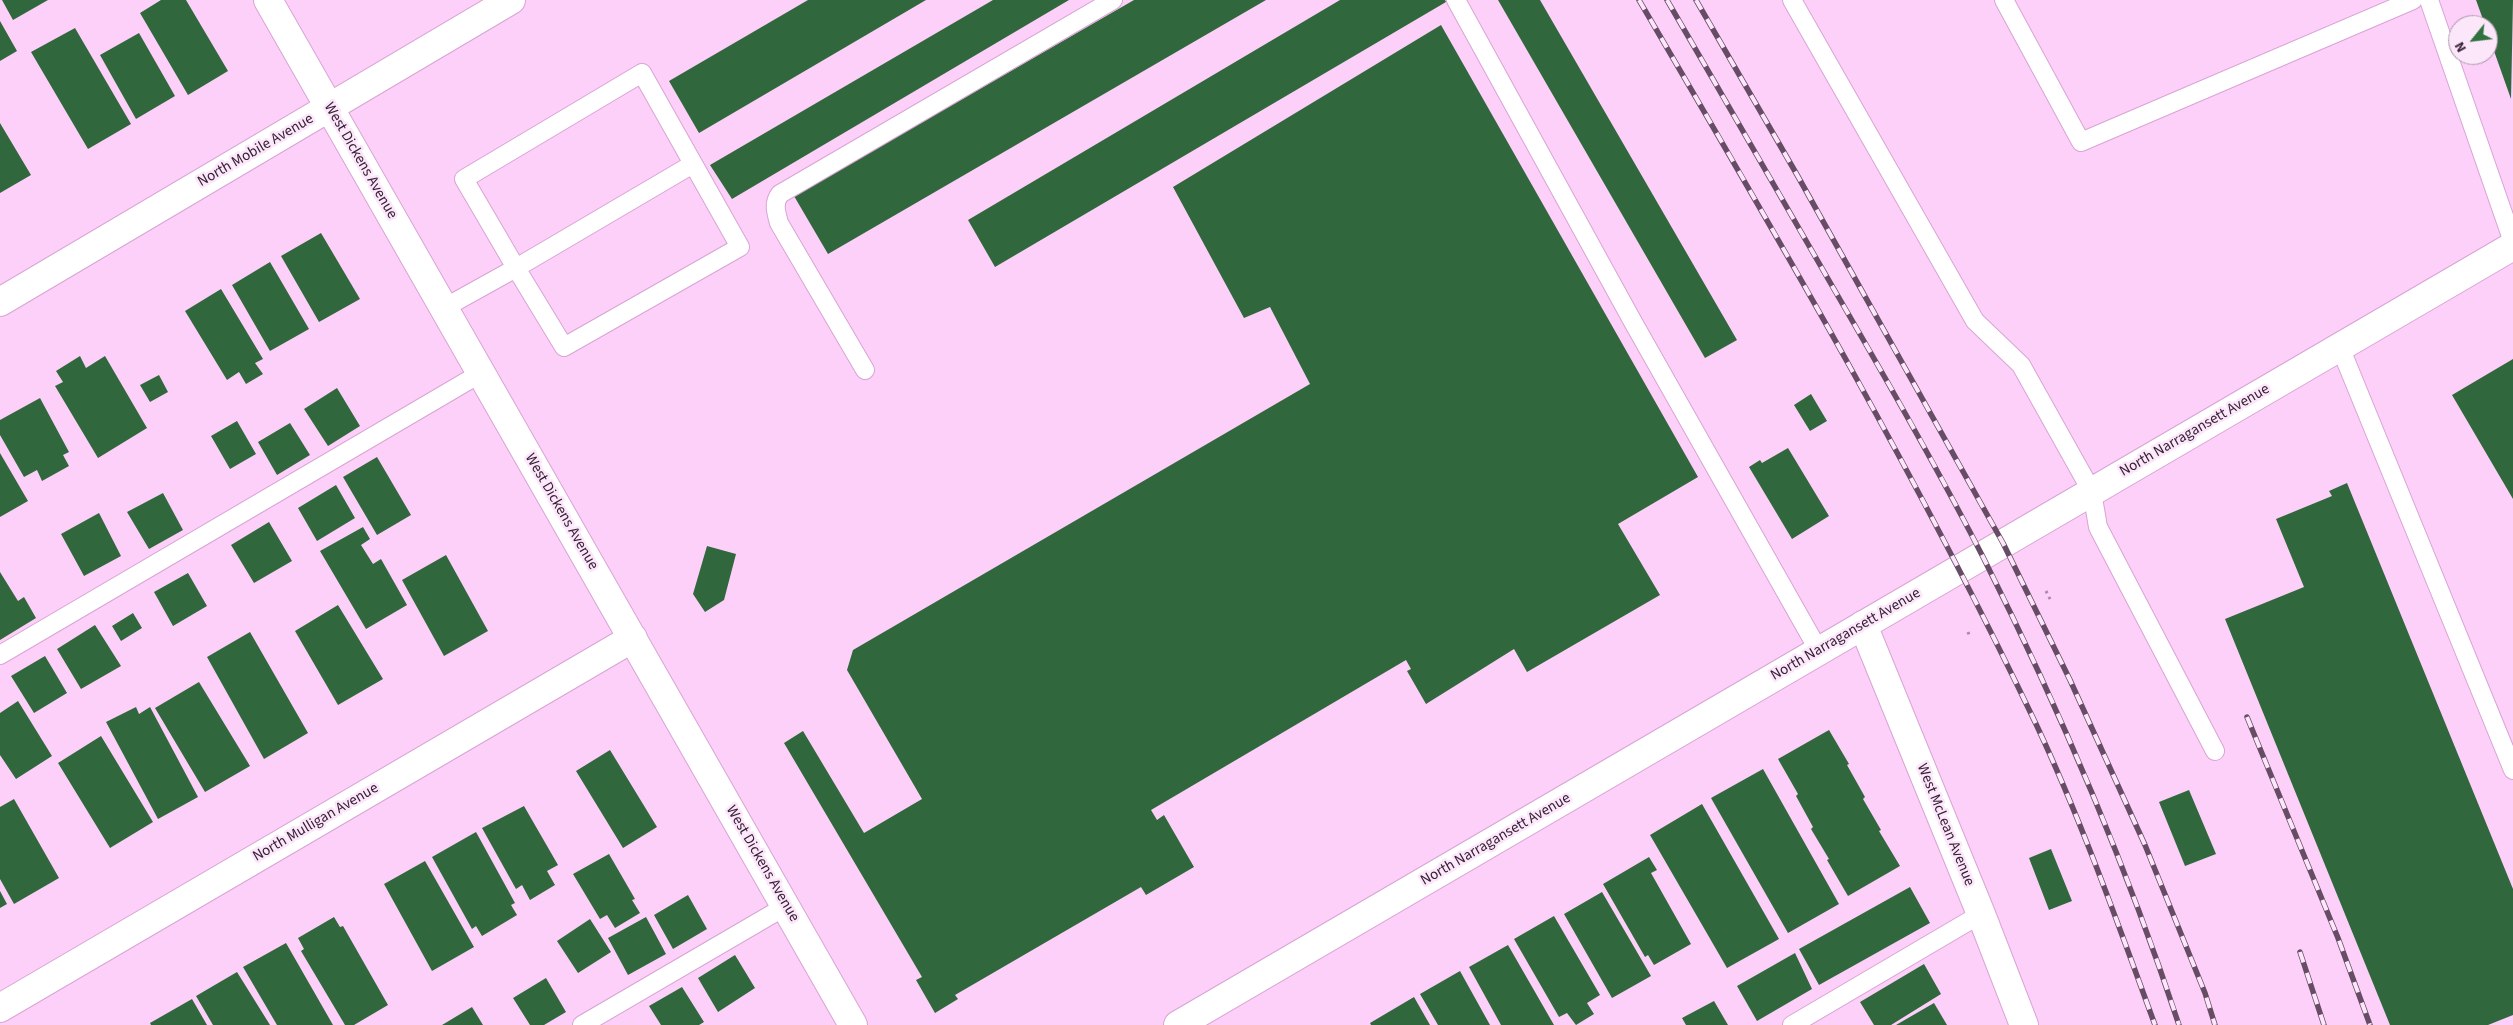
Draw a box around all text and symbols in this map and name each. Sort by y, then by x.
north arrow [2448,15,2498,65]
text: N [2450,38,2472,56]
street label: West Dickens Avenue [319,100,401,222]
street label: North Mobile Avenue [195,111,317,191]
street label: North Narragansett Avenue [2117,381,2273,481]
street label: West Dickens Avenue [520,451,602,573]
street label: North Narragansett Avenue [1768,585,1924,685]
street label: West McLean Avenue [1912,761,1978,889]
street label: North Mulligan Avenue [250,780,382,866]
street label: North Narragansett Avenue [1418,790,1574,890]
street label: West Dickens Avenue [721,803,803,925]

